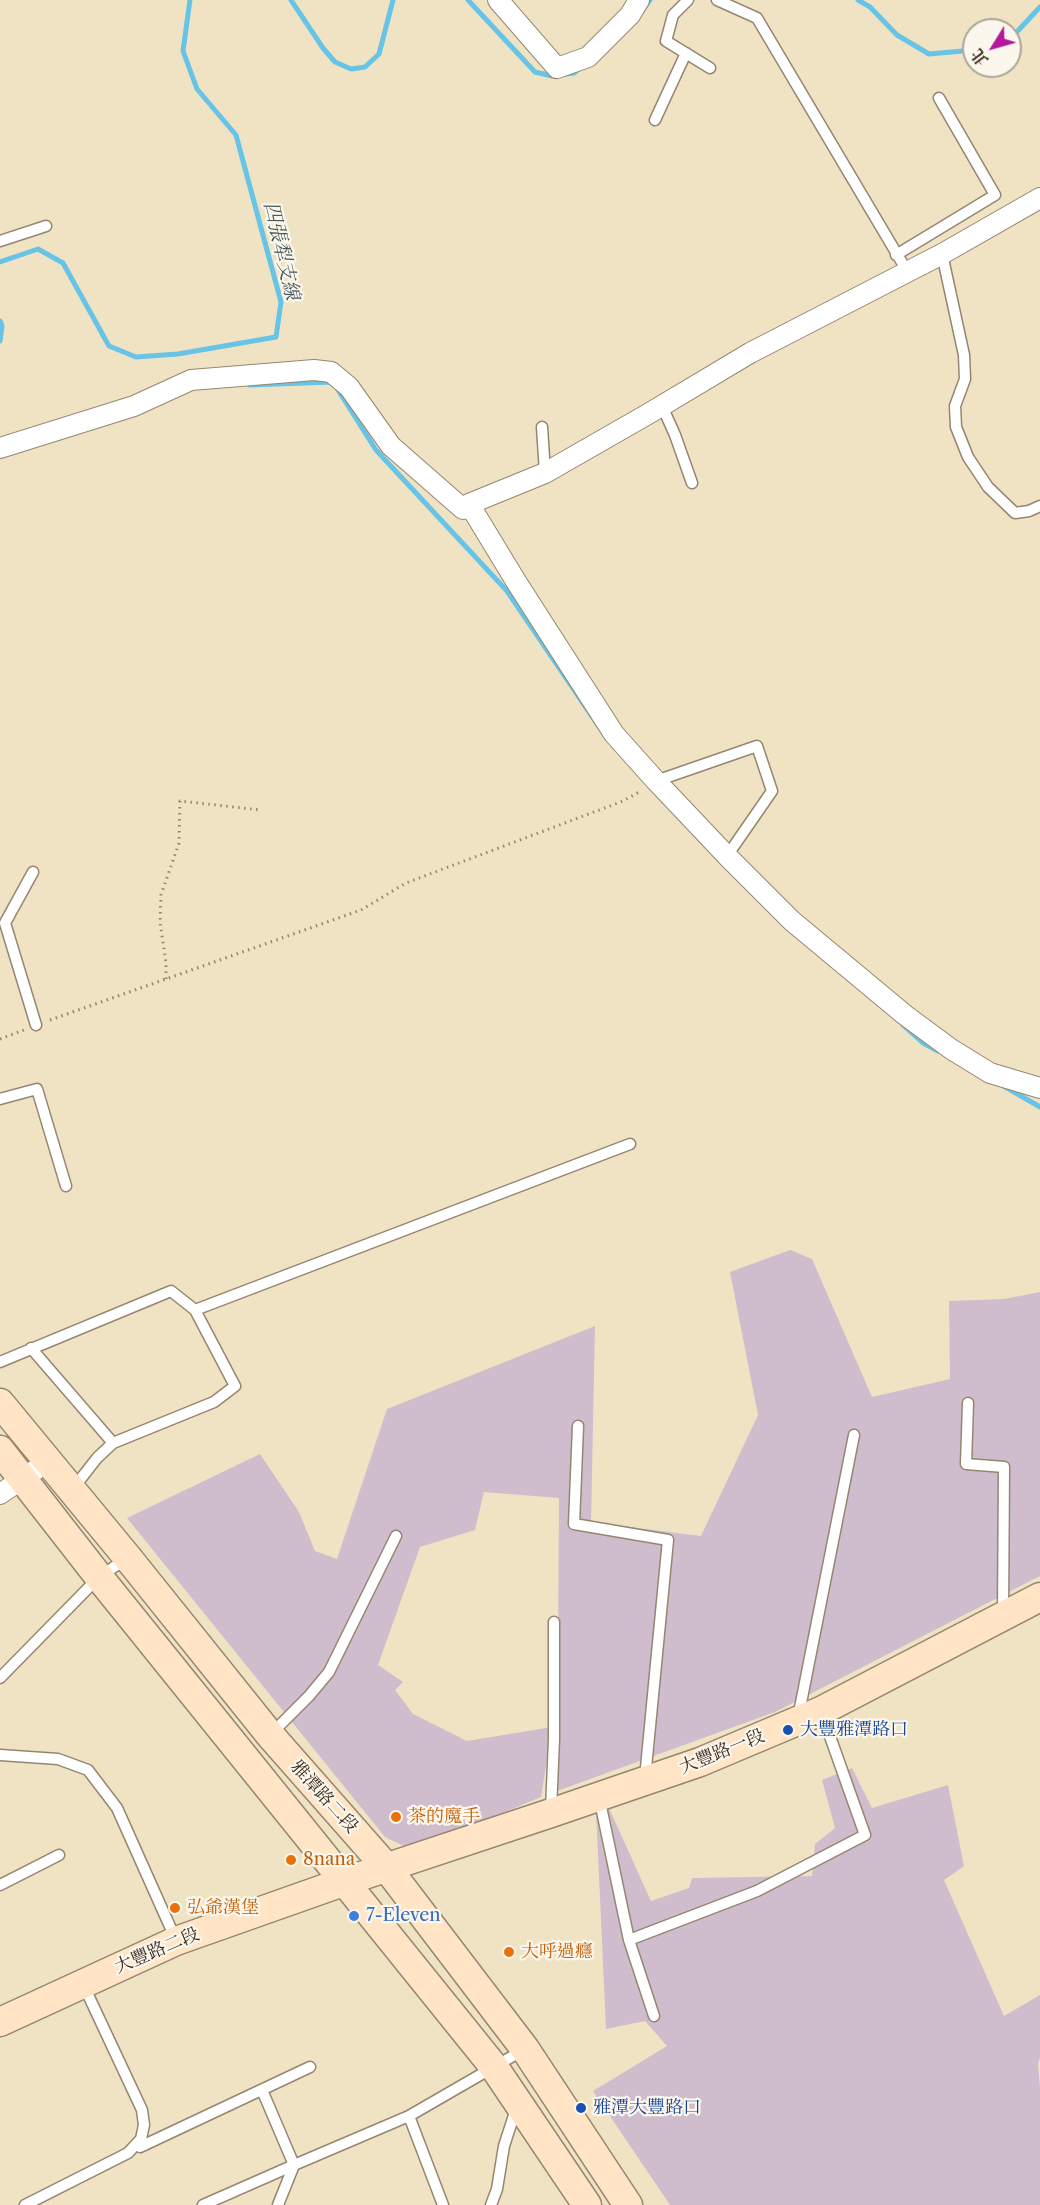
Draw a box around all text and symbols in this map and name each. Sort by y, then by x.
north arrow [962,18,1022,78]
text: 北 [966,45,992,70]
water label: 四張犁支線 [258,200,304,302]
place label: 大豐雅潭路口 [800,1719,908,1741]
marker: 大豐雅潭路口 [781,1723,795,1737]
street label: 大豐路一段 [676,1725,768,1779]
street label: 雅潭路二段 [286,1756,362,1838]
place label: 茶的魔手 [408,1806,480,1828]
marker: 茶的魔手 [389,1810,403,1824]
place label: 8nana [303,1849,355,1871]
marker: 8nana [284,1853,298,1867]
place label: 弘爺漢堡 [187,1897,259,1919]
marker: 弘爺漢堡 [168,1901,182,1915]
place label: 7-Eleven [366,1905,441,1927]
marker: 7-Eleven [347,1909,361,1923]
street label: 大豐路二段 [111,1923,203,1979]
place label: 大呼過癮 [521,1941,593,1963]
marker: 大呼過癮 [502,1945,516,1959]
place label: 雅潭大豐路口 [593,2097,701,2119]
marker: 雅潭大豐路口 [574,2101,588,2115]

